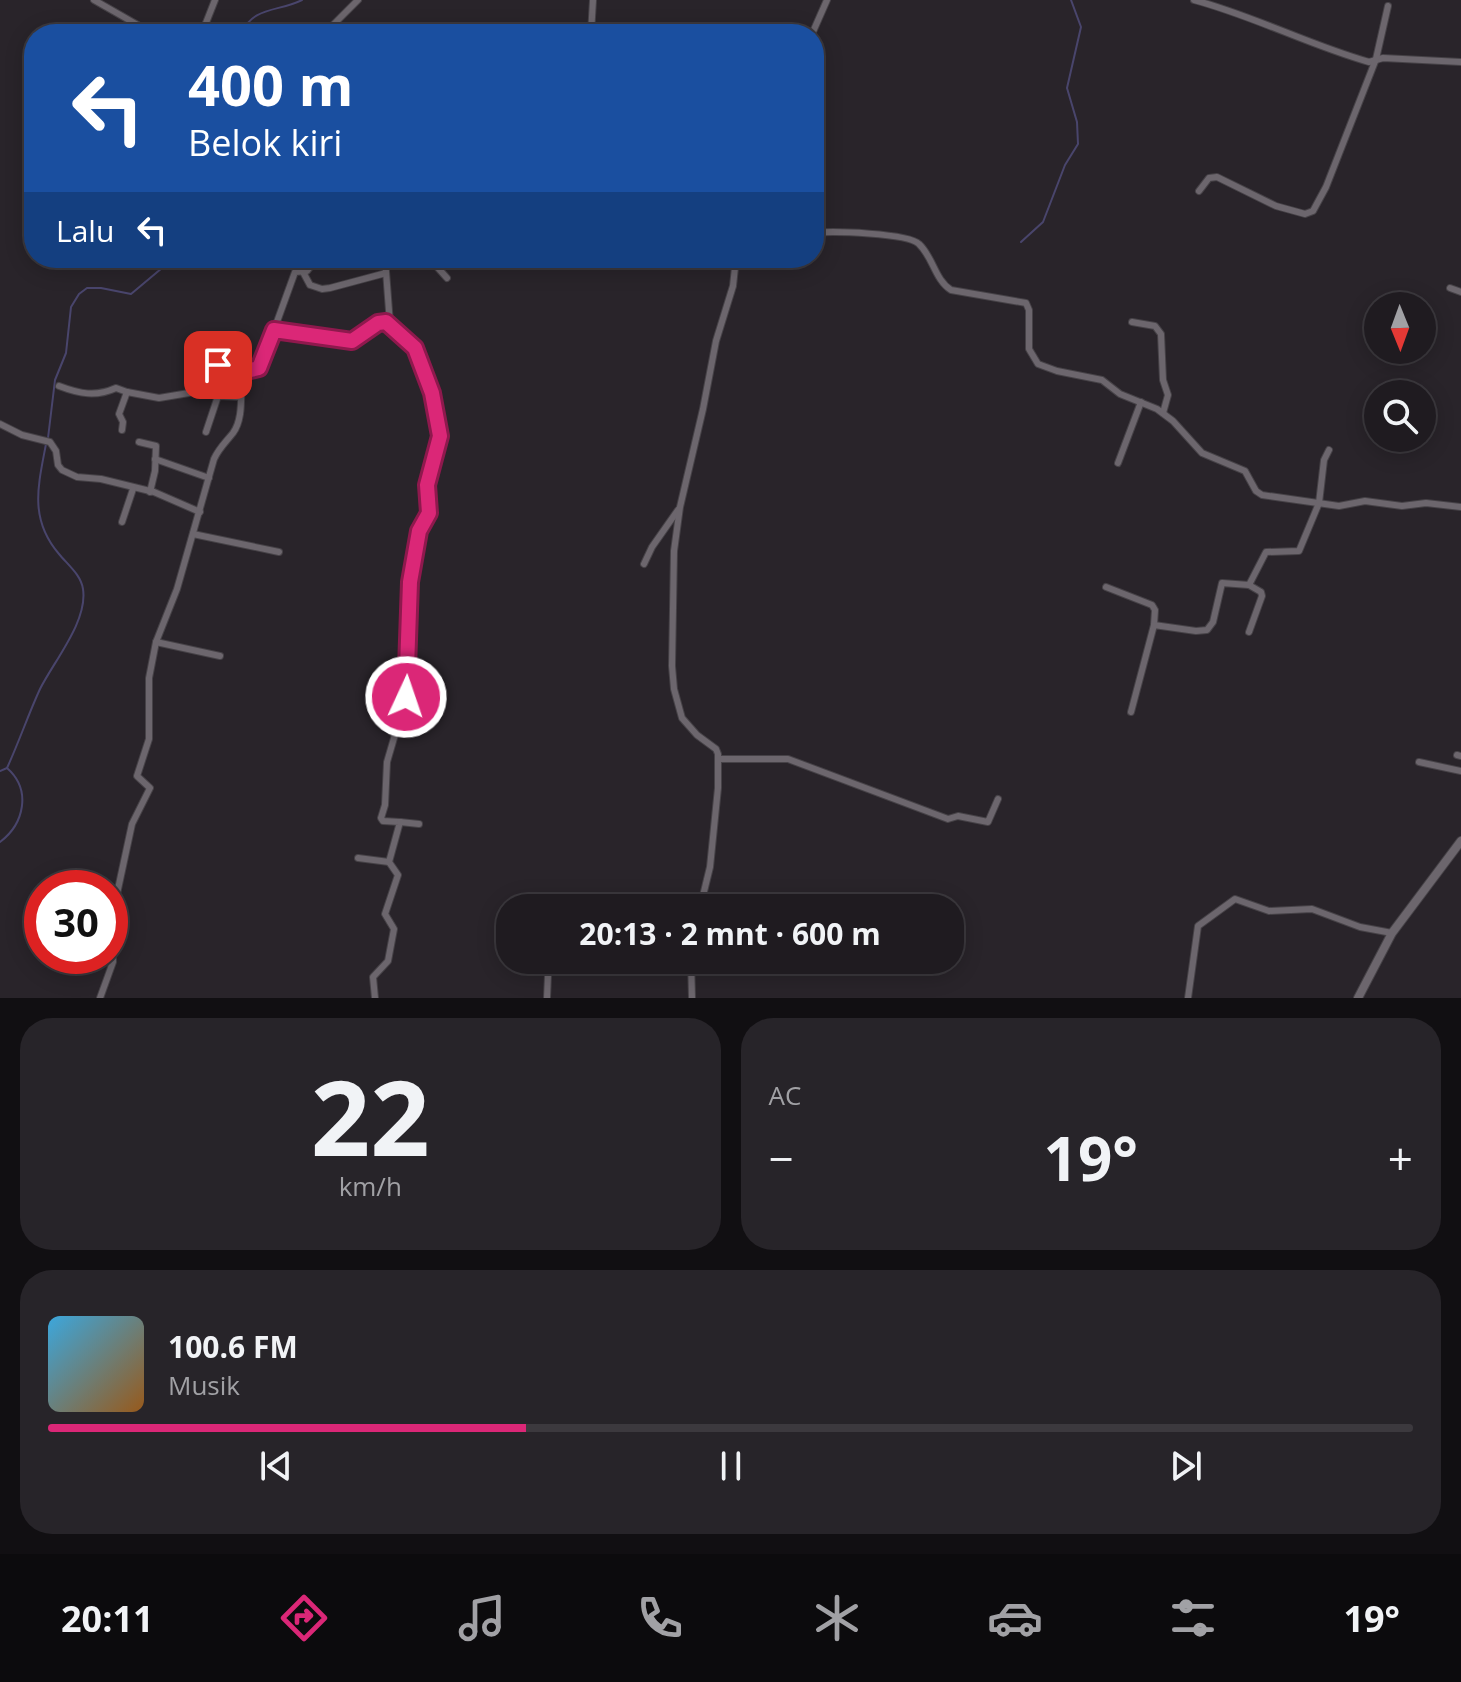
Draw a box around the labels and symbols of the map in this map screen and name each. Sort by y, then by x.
north arrow [1364,292,1436,364]
pin [184,331,252,399]
position arrow [364,655,448,739]
speed limit sign: 30 [24,870,128,974]

